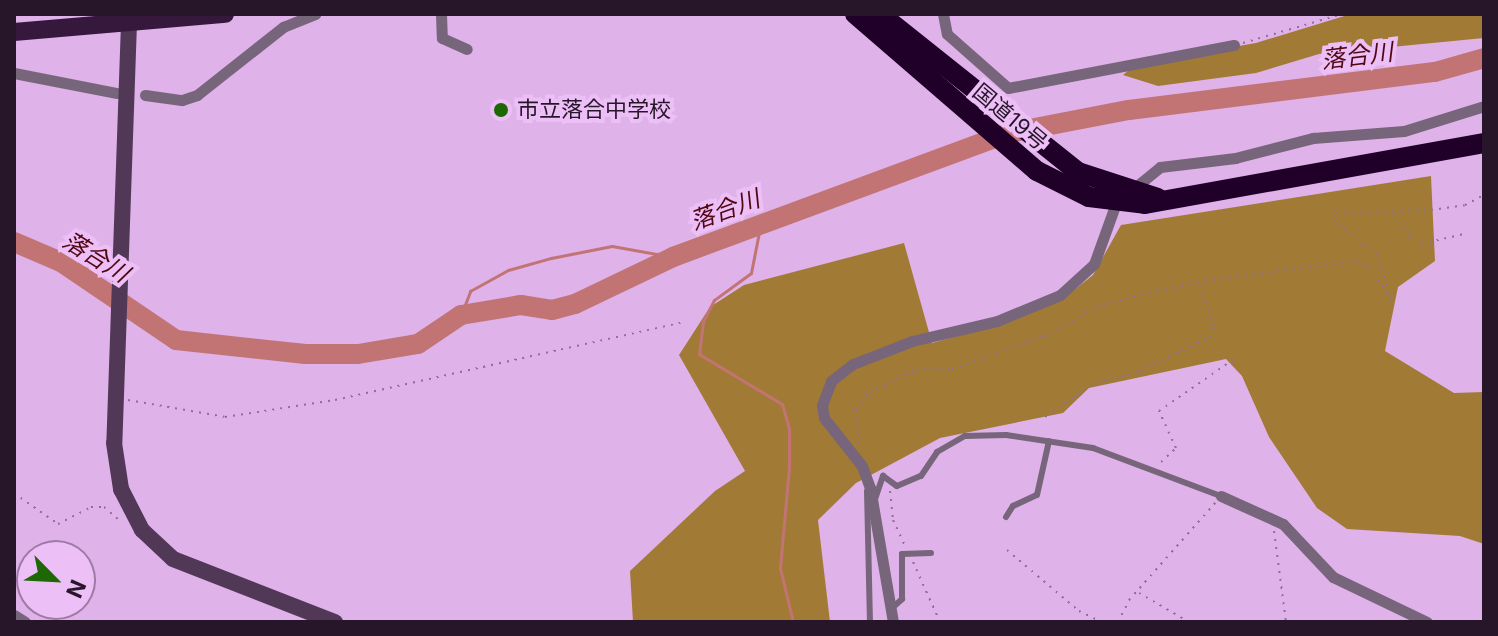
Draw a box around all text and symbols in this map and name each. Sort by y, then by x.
water label: 落合川 [1320,37,1394,75]
street label: 国道19号 [968,78,1052,156]
place label: 市立落合中学校 [517,97,671,123]
marker: 市立落合中学校 [492,101,510,119]
water label: 落合川 [686,184,764,236]
water label: 落合川 [58,226,134,288]
north arrow [16,540,96,620]
text: N [61,576,91,602]

